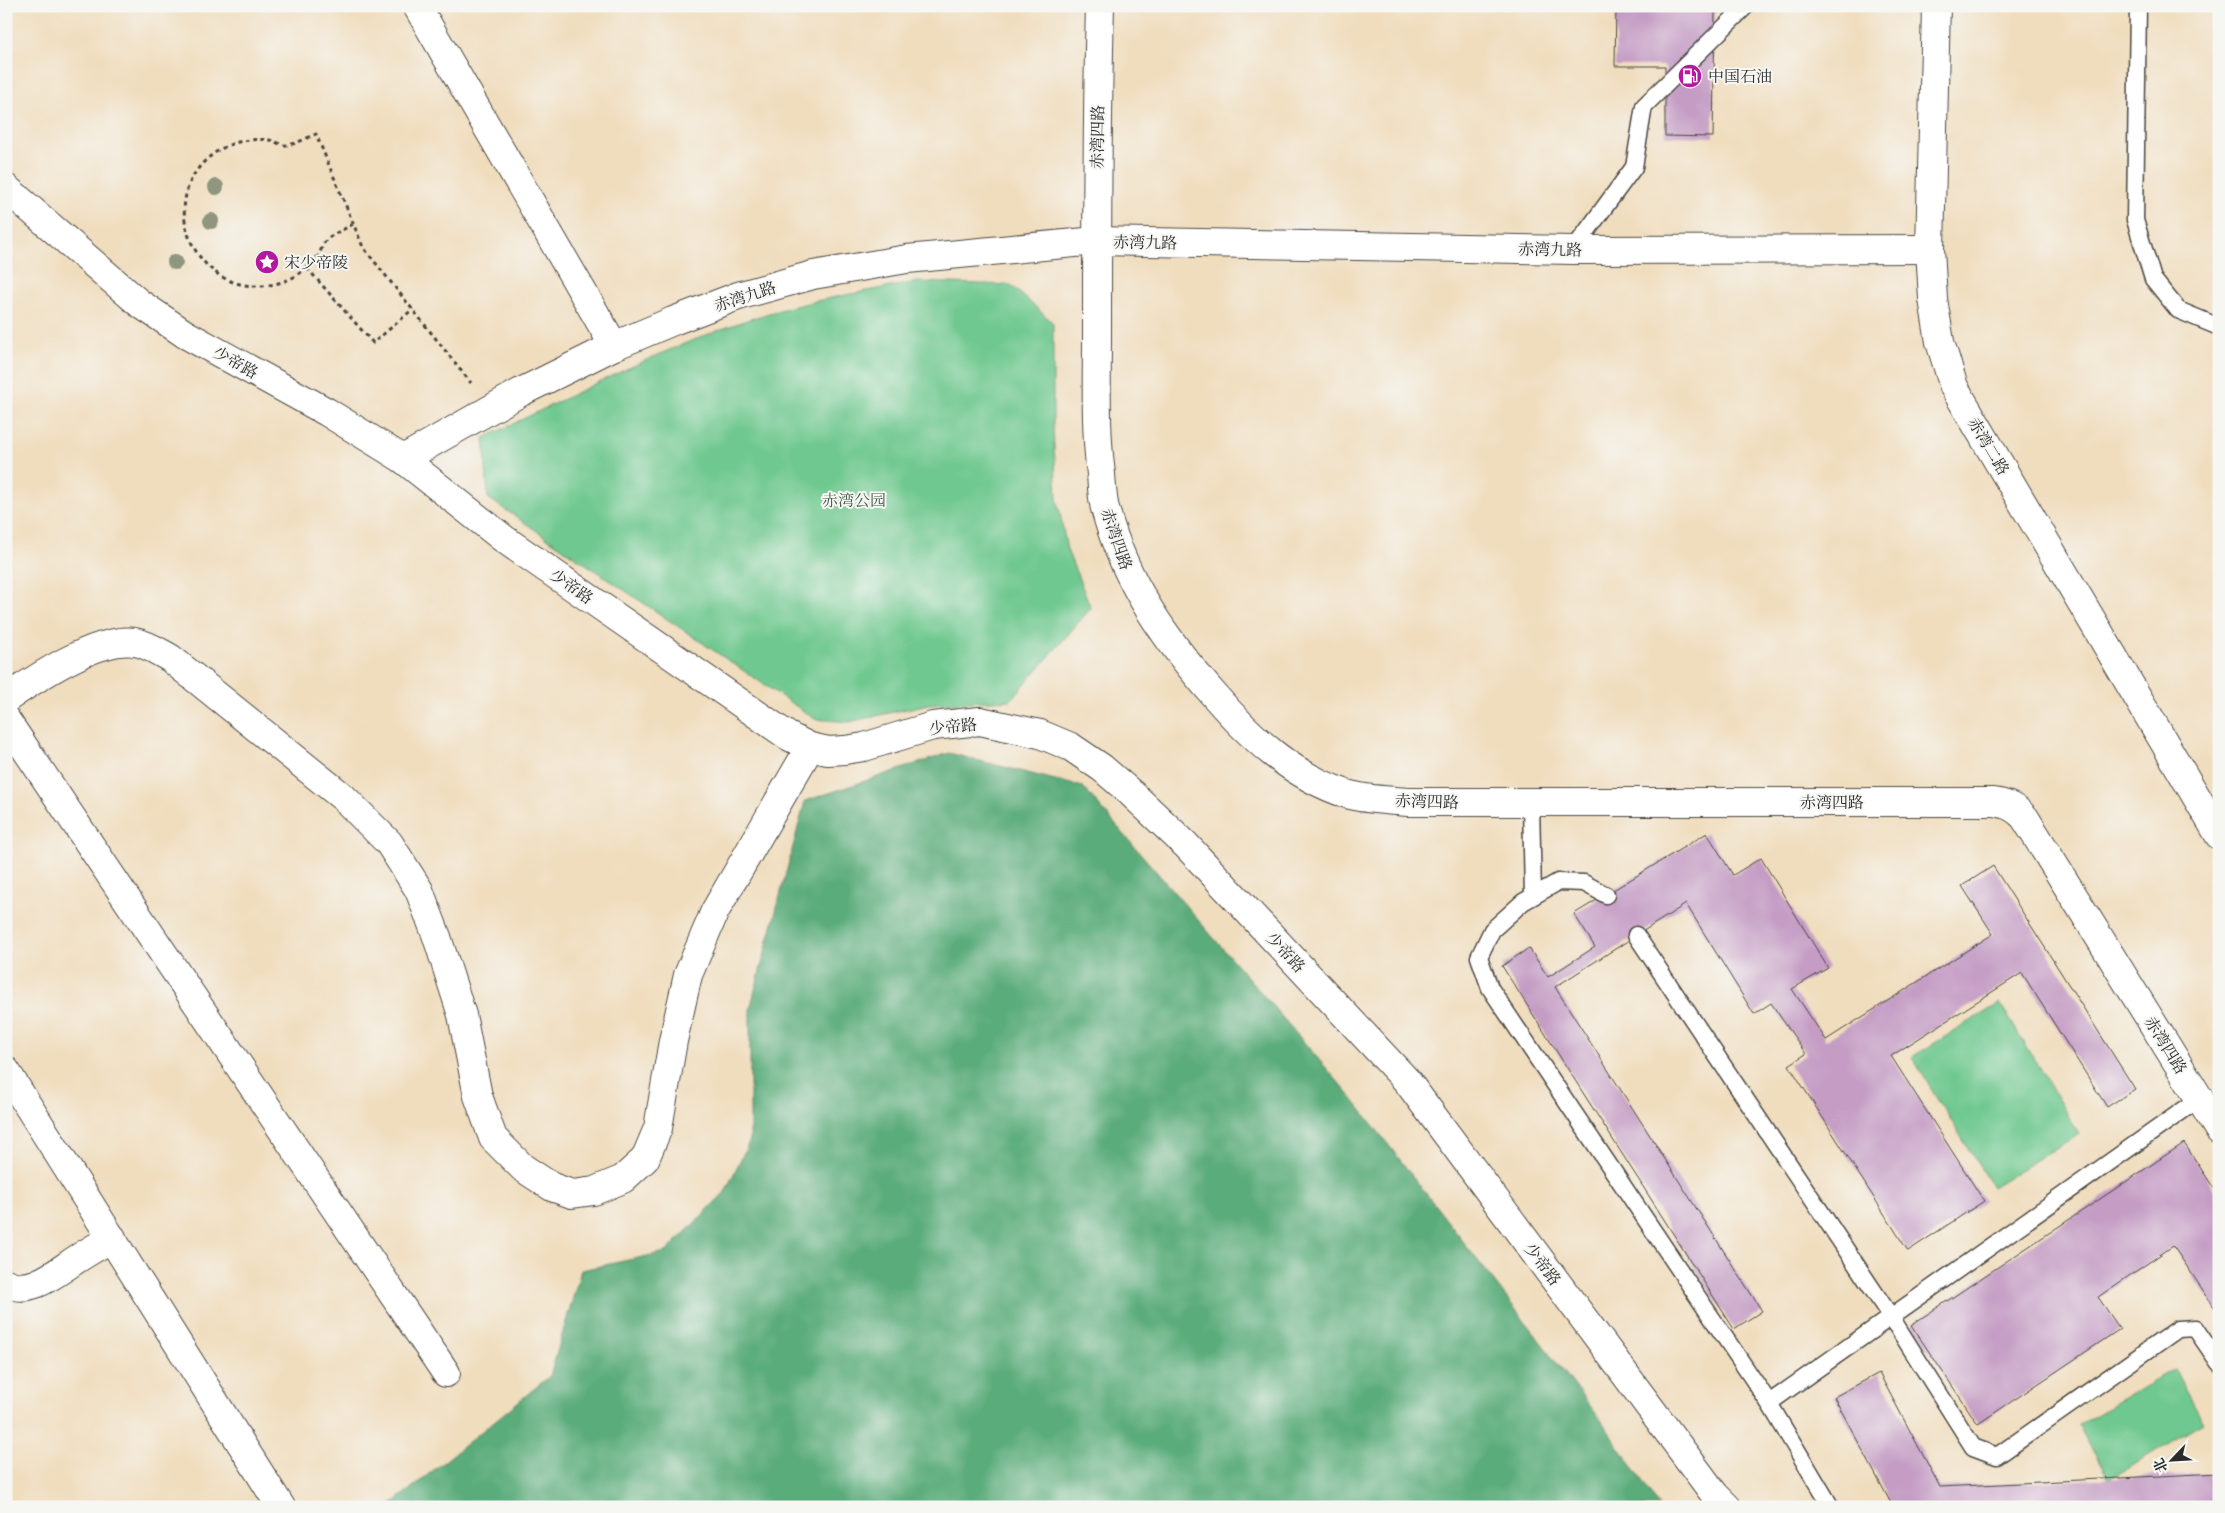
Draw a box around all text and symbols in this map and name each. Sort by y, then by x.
fuel station icon: 中国石油 [1677,63,1703,89]
place label: 中国石油 [1708,67,1772,87]
street label: 赤湾四路 [1087,105,1109,169]
street label: 赤湾九路 [1113,232,1177,254]
street label: 赤湾九路 [1518,239,1582,261]
place icon: 宋少帝陵 [254,249,280,275]
place label: 宋少帝陵 [284,253,348,273]
street label: 赤湾九路 [712,278,779,316]
street label: 少帝路 [210,342,261,383]
street label: 赤湾二路 [1963,414,2013,479]
park label: 赤湾公园 [822,491,886,511]
street label: 赤湾四路 [1096,506,1136,573]
street label: 少帝路 [546,565,597,609]
street label: 少帝路 [928,715,978,739]
street label: 赤湾四路 [1395,791,1459,813]
street label: 赤湾四路 [1800,793,1864,813]
street label: 少帝路 [1262,928,1309,977]
street label: 赤湾四路 [2140,1013,2191,1078]
street label: 少帝路 [1520,1239,1565,1290]
north arrow [2148,1436,2198,1486]
text: 北 [2150,1455,2171,1475]

